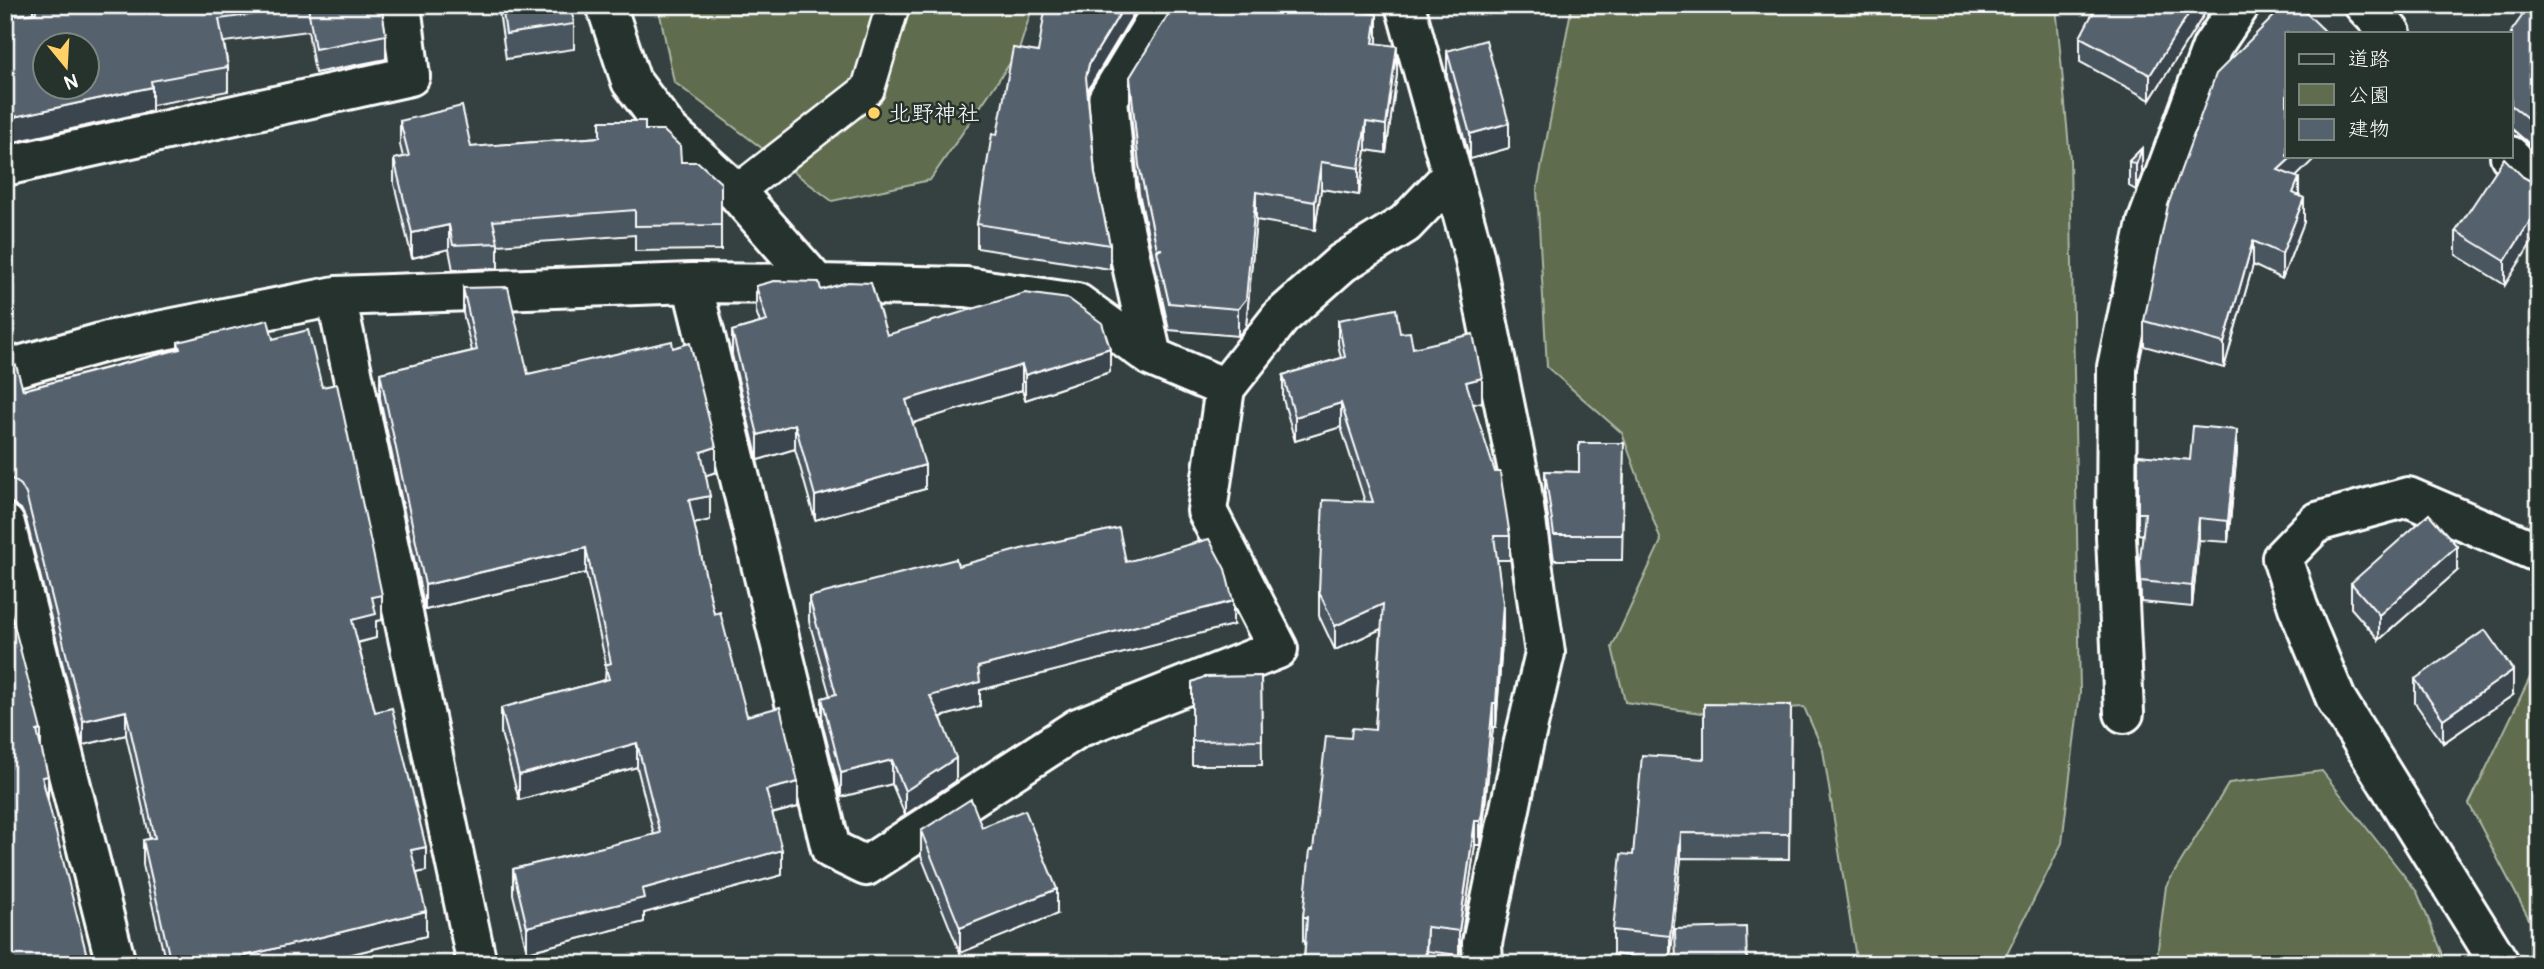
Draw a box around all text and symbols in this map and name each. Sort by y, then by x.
north arrow [32,32,102,102]
legend [2285,32,2512,158]
text: 道路 [2348,46,2390,73]
text: N [61,68,81,95]
text: 公園 [2348,82,2390,109]
place label: 北野神社 [888,99,980,128]
marker: 北野神社 [866,105,882,121]
text: 建物 [2348,116,2390,143]

